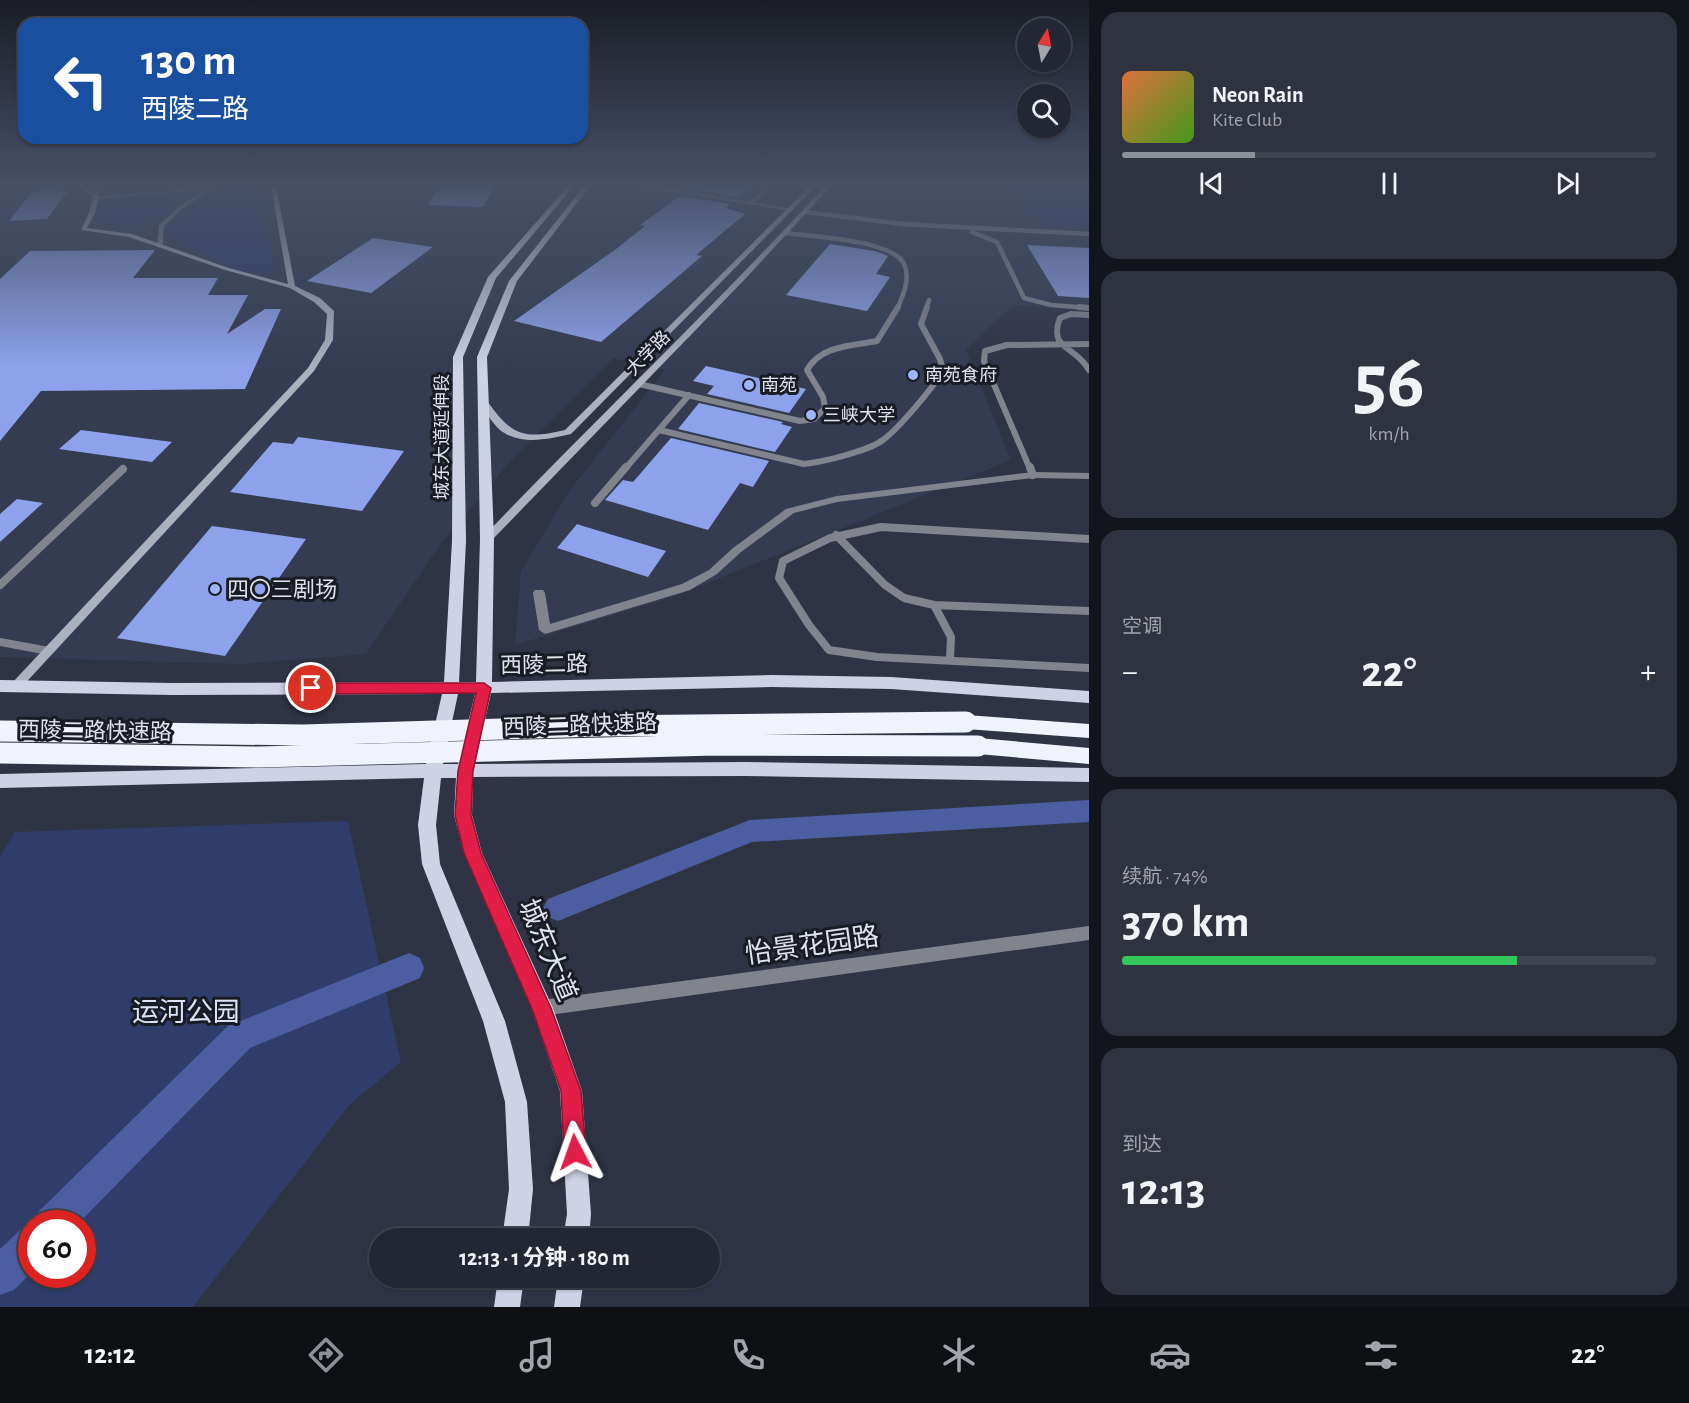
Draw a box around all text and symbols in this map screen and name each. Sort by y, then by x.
north arrow [1017,18,1071,72]
map controls [1017,18,1071,138]
text: 130 m [141,40,236,82]
icon: left [42,42,120,120]
button: search [1017,84,1071,138]
text: Neon Rain [1212,84,1304,106]
text: 西陵二路 [141,96,249,123]
text: Kite Club [1212,110,1282,130]
icon: previous [1195,167,1228,200]
icon: pause [1373,167,1406,200]
icon: next [1551,167,1584,200]
street label: 大学路 [622,327,674,379]
text: 56 [1353,344,1425,422]
place label: 南苑食府 [925,365,997,385]
marker: 南苑食府 [906,368,920,382]
street label: 城东大道延伸段 [432,374,452,500]
place label: 南苑 [761,375,797,395]
marker: 南苑 [742,378,756,392]
place label: 三峡大学 [823,405,895,425]
marker: 三峡大学 [804,408,818,422]
text: km/h [1368,424,1410,444]
place label: 四〇三剧场 [227,578,337,601]
marker: 四〇三剧场 [208,582,222,596]
text: 空调 [1122,617,1162,637]
text: 22° [1361,650,1417,695]
street label: 西陵二路 [500,652,588,677]
text: − [1122,656,1138,689]
text: + [1640,656,1656,689]
pin [285,662,336,713]
icon: arrive [294,671,327,704]
street label: 西陵二路快速路 [503,710,657,739]
street label: 西陵二路快速路 [18,718,172,743]
text: 续航 · 74% [1122,867,1208,887]
street label: 城东大道 [514,895,582,1005]
text: 370 km [1122,900,1250,945]
street label: 怡景花园路 [743,922,881,968]
park label: 运河公园 [132,998,240,1026]
position arrow [543,1120,607,1184]
text: 到达 [1122,1135,1162,1155]
text: 12:13 [1122,1168,1205,1213]
speed limit sign: 60 [18,1210,96,1288]
text: 12:13 · 1 分钟 · 180 m [459,1247,630,1269]
icon: directions [305,1334,347,1376]
icon: music [516,1334,558,1376]
icon: phone [727,1334,769,1376]
icon: climate [938,1334,980,1376]
icon: car [1149,1334,1191,1376]
icon: filters [1360,1334,1402,1376]
text: 12:12 [85,1341,136,1368]
text: 22° [1571,1341,1604,1368]

